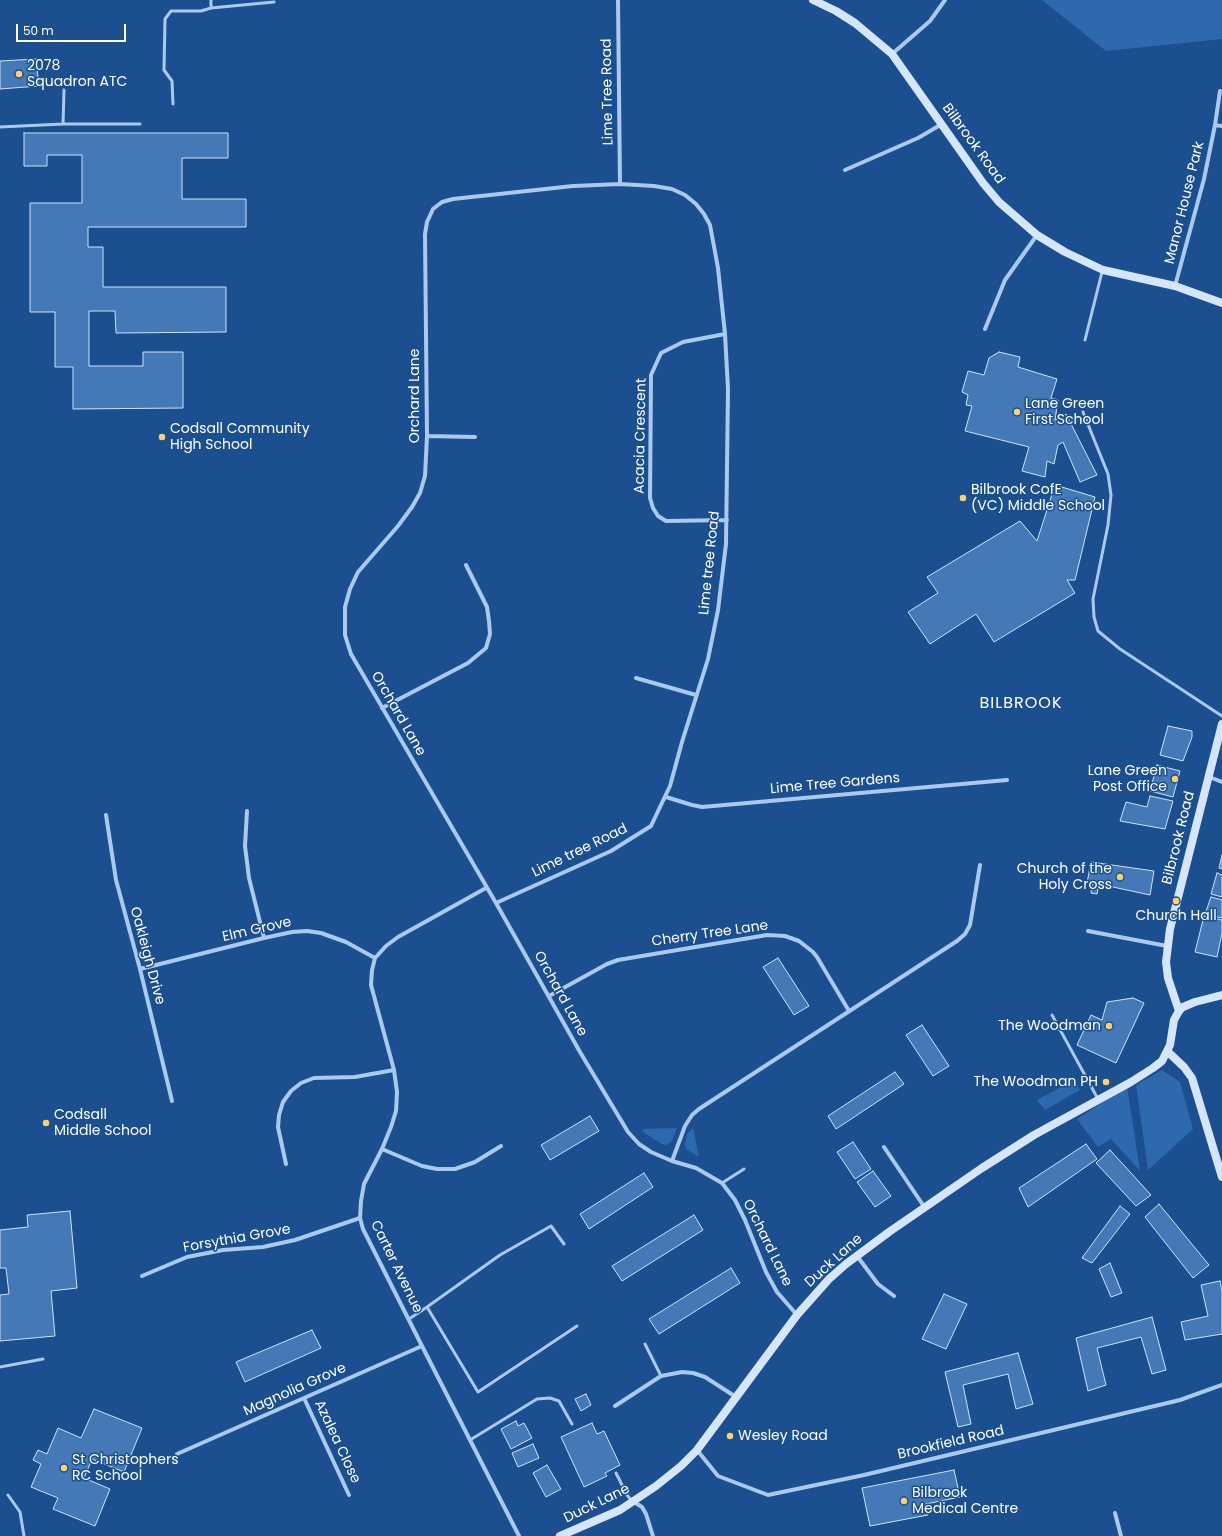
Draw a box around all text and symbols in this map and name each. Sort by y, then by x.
scale bar [18,16,128,42]
text: 50 m [23,22,54,39]
street label: Lime Tree Road [599,39,617,145]
place label: 2078 Squadron ATC [27,58,127,90]
marker: 2078 Squadron ATC [14,69,24,79]
street label: Bilbrook Road [938,100,1008,188]
street label: Manor House Park [1162,140,1208,266]
street label: Orchard Lane [407,349,423,443]
street label: Acacia Crescent [632,378,650,494]
place label: Lane Green First School [1025,396,1104,428]
marker: Lane Green First School [1012,407,1022,417]
place label: Codsall Community High School [170,421,310,454]
marker: Codsall Community High School [157,432,167,442]
place label: Bilbrook CofE (VC) Middle School [971,482,1105,514]
marker: Bilbrook CofE (VC) Middle School [958,493,968,503]
street label: Lime tree Road [696,510,724,616]
street label: Orchard Lane [367,669,429,759]
district label: BILBROOK [980,694,1062,714]
place label: Lane Green Post Office [1088,763,1167,796]
street label: Lime Tree Gardens [769,770,901,798]
marker: Lane Green Post Office [1170,774,1180,784]
street label: Bilbrook Road [1159,790,1199,886]
street label: Lime tree Road [530,821,630,881]
place label: Church of the Holy Cross [1017,861,1112,894]
marker: Church of the Holy Cross [1115,872,1125,882]
marker: Church Hall [1171,896,1181,906]
street label: Oakleigh Drive [126,905,168,1007]
place label: Church Hall [1135,908,1217,924]
street label: Elm Grove [221,914,293,946]
street label: Cherry Tree Lane [651,918,769,950]
street label: Orchard Lane [530,949,590,1039]
place label: The Woodman [998,1018,1101,1034]
marker: The Woodman [1104,1021,1114,1031]
place label: The Woodman PH [974,1074,1098,1090]
marker: The Woodman PH [1101,1077,1111,1087]
place label: Codsall Middle School [54,1107,151,1140]
marker: Codsall Middle School [41,1118,51,1128]
street label: Orchard Lane [739,1197,795,1289]
street label: Carter Avenue [366,1218,426,1316]
street label: Forsythia Grove [182,1221,292,1257]
street label: Duck Lane [802,1231,866,1291]
street label: Magnolia Grove [241,1360,349,1420]
street label: Azalea Close [310,1398,364,1486]
street label: Brookfield Road [896,1423,1006,1463]
place label: Wesley Road [738,1428,828,1444]
marker: Wesley Road [725,1431,735,1441]
place label: St Christophers RC School [72,1452,178,1484]
marker: St Christophers RC School [59,1463,69,1473]
street label: Duck Lane [561,1481,633,1527]
place label: Bilbrook Medical Centre [912,1485,1018,1518]
marker: Bilbrook Medical Centre [899,1496,909,1506]

